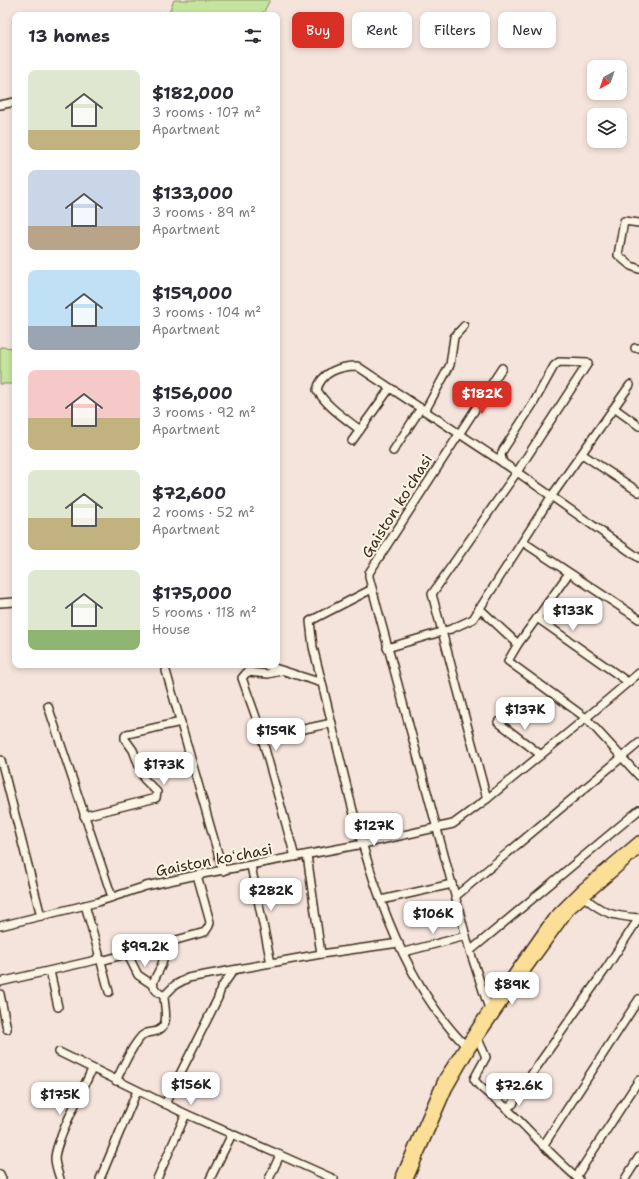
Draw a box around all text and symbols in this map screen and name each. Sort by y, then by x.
chip: Buy [292,12,344,48]
chip: Rent [352,12,412,48]
chip: Filters [420,12,490,48]
chip: New [498,12,556,48]
text: 13 homes [28,25,110,47]
icon: filters [242,25,264,47]
north arrow [587,60,627,100]
map controls [587,60,627,148]
text: $182,000 [152,82,234,104]
icon: home [60,86,108,134]
text: 3 rooms · 107 m² [152,104,261,121]
button: layers [587,108,627,148]
text: Apartment [152,121,220,138]
text: $133,000 [152,182,233,204]
icon: home [60,186,108,234]
text: 3 rooms · 89 m² [152,204,256,221]
text: Apartment [152,221,220,238]
text: $159,000 [152,282,232,304]
icon: home [60,286,108,334]
text: 3 rooms · 104 m² [152,304,261,321]
text: Apartment [152,321,220,338]
pin: $182K [454,381,510,415]
text: $156,000 [152,382,233,404]
text: $182K [461,385,503,402]
icon: home [60,386,108,434]
text: 3 rooms · 92 m² [152,404,256,421]
text: Apartment [152,421,220,438]
street label: Gaiston koʻchasi [357,450,437,562]
text: $72,600 [152,482,226,504]
icon: home [60,486,108,534]
text: 2 rooms · 52 m² [152,504,255,521]
text: Apartment [152,521,220,538]
text: $175,000 [152,582,232,604]
icon: home [60,586,108,634]
pin: $133K [545,598,601,632]
text: $133K [553,602,593,619]
text: 5 rooms · 118 m² [152,604,257,621]
text: House [152,621,190,638]
pin: $137K [497,697,553,731]
text: $137K [505,701,545,718]
pin: $159K [248,718,304,752]
text: $159K [256,722,296,739]
pin: $173K [136,752,192,786]
text: $173K [144,756,184,773]
pin: $127K [346,813,402,847]
text: $127K [354,817,394,834]
street label: Gaiston koʻchasi [154,839,274,881]
pin: $282K [243,878,299,912]
text: $282K [249,882,293,899]
pin: $106K [405,901,461,935]
text: $106K [412,905,454,922]
pin: $99.2K [112,934,178,968]
text: $99.2K [121,938,169,955]
pin: $89K [488,972,536,1006]
text: $89K [494,976,530,993]
pin: $156K [163,1072,219,1106]
pin: $72.6K [486,1073,552,1107]
text: $156K [171,1076,211,1093]
text: $72.6K [495,1077,543,1094]
pin: $175K [32,1082,88,1116]
text: $175K [40,1086,80,1103]

